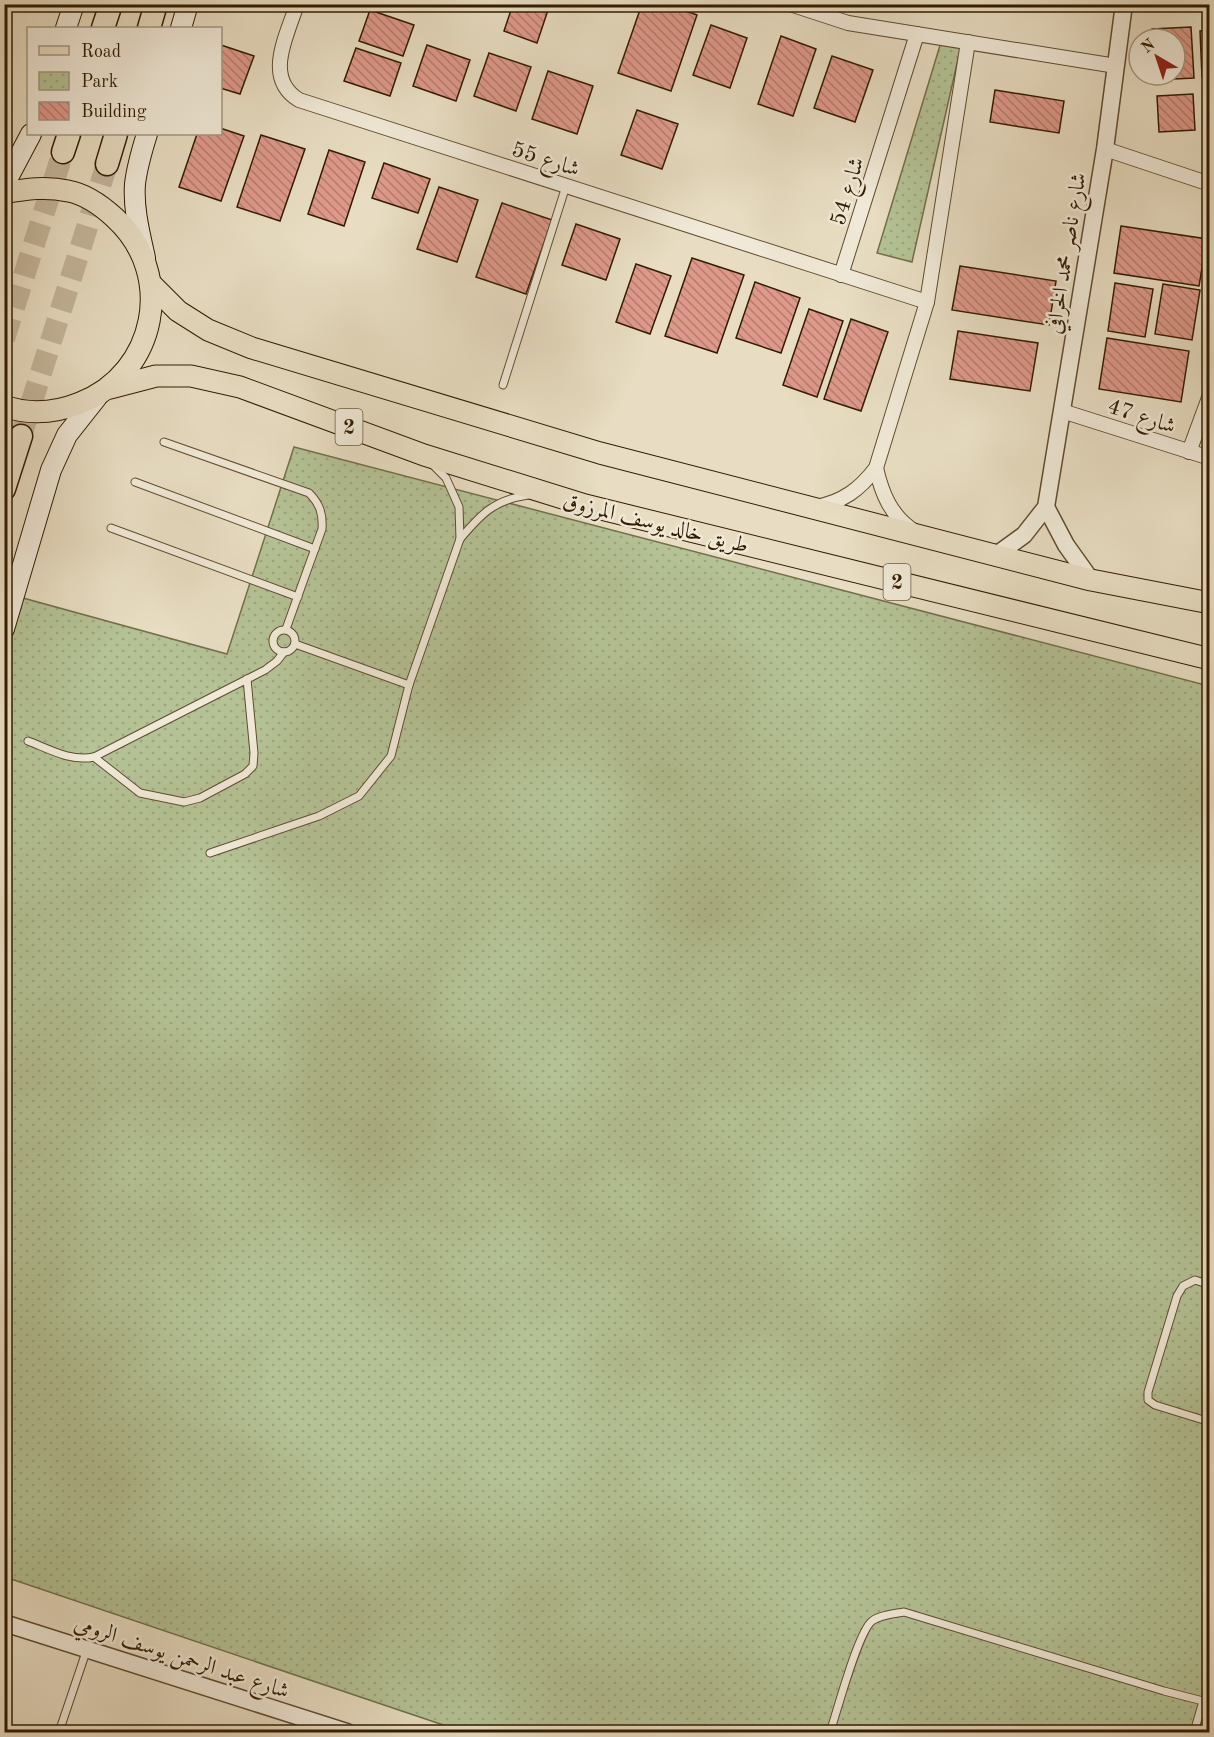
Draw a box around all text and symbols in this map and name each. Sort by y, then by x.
legend [27,27,222,135]
north arrow [1127,27,1187,87]
text: N [1139,36,1159,57]
text: Road [81,43,121,61]
text: Park [81,73,118,91]
text: Building [81,103,147,121]
street label: شارع 55 [507,139,582,187]
street label: شارع 54 [827,155,874,230]
street label: شارع ناصر محمد الخرافي [1043,171,1097,336]
street label: شارع 47 [1103,396,1178,444]
road number: 2 [336,409,362,445]
street label: طريق خالد يوسف المرزوق [560,490,750,560]
road number: 2 [884,564,910,600]
street label: شارع عبد الرحمن يوسف الرومي [69,1613,292,1709]

